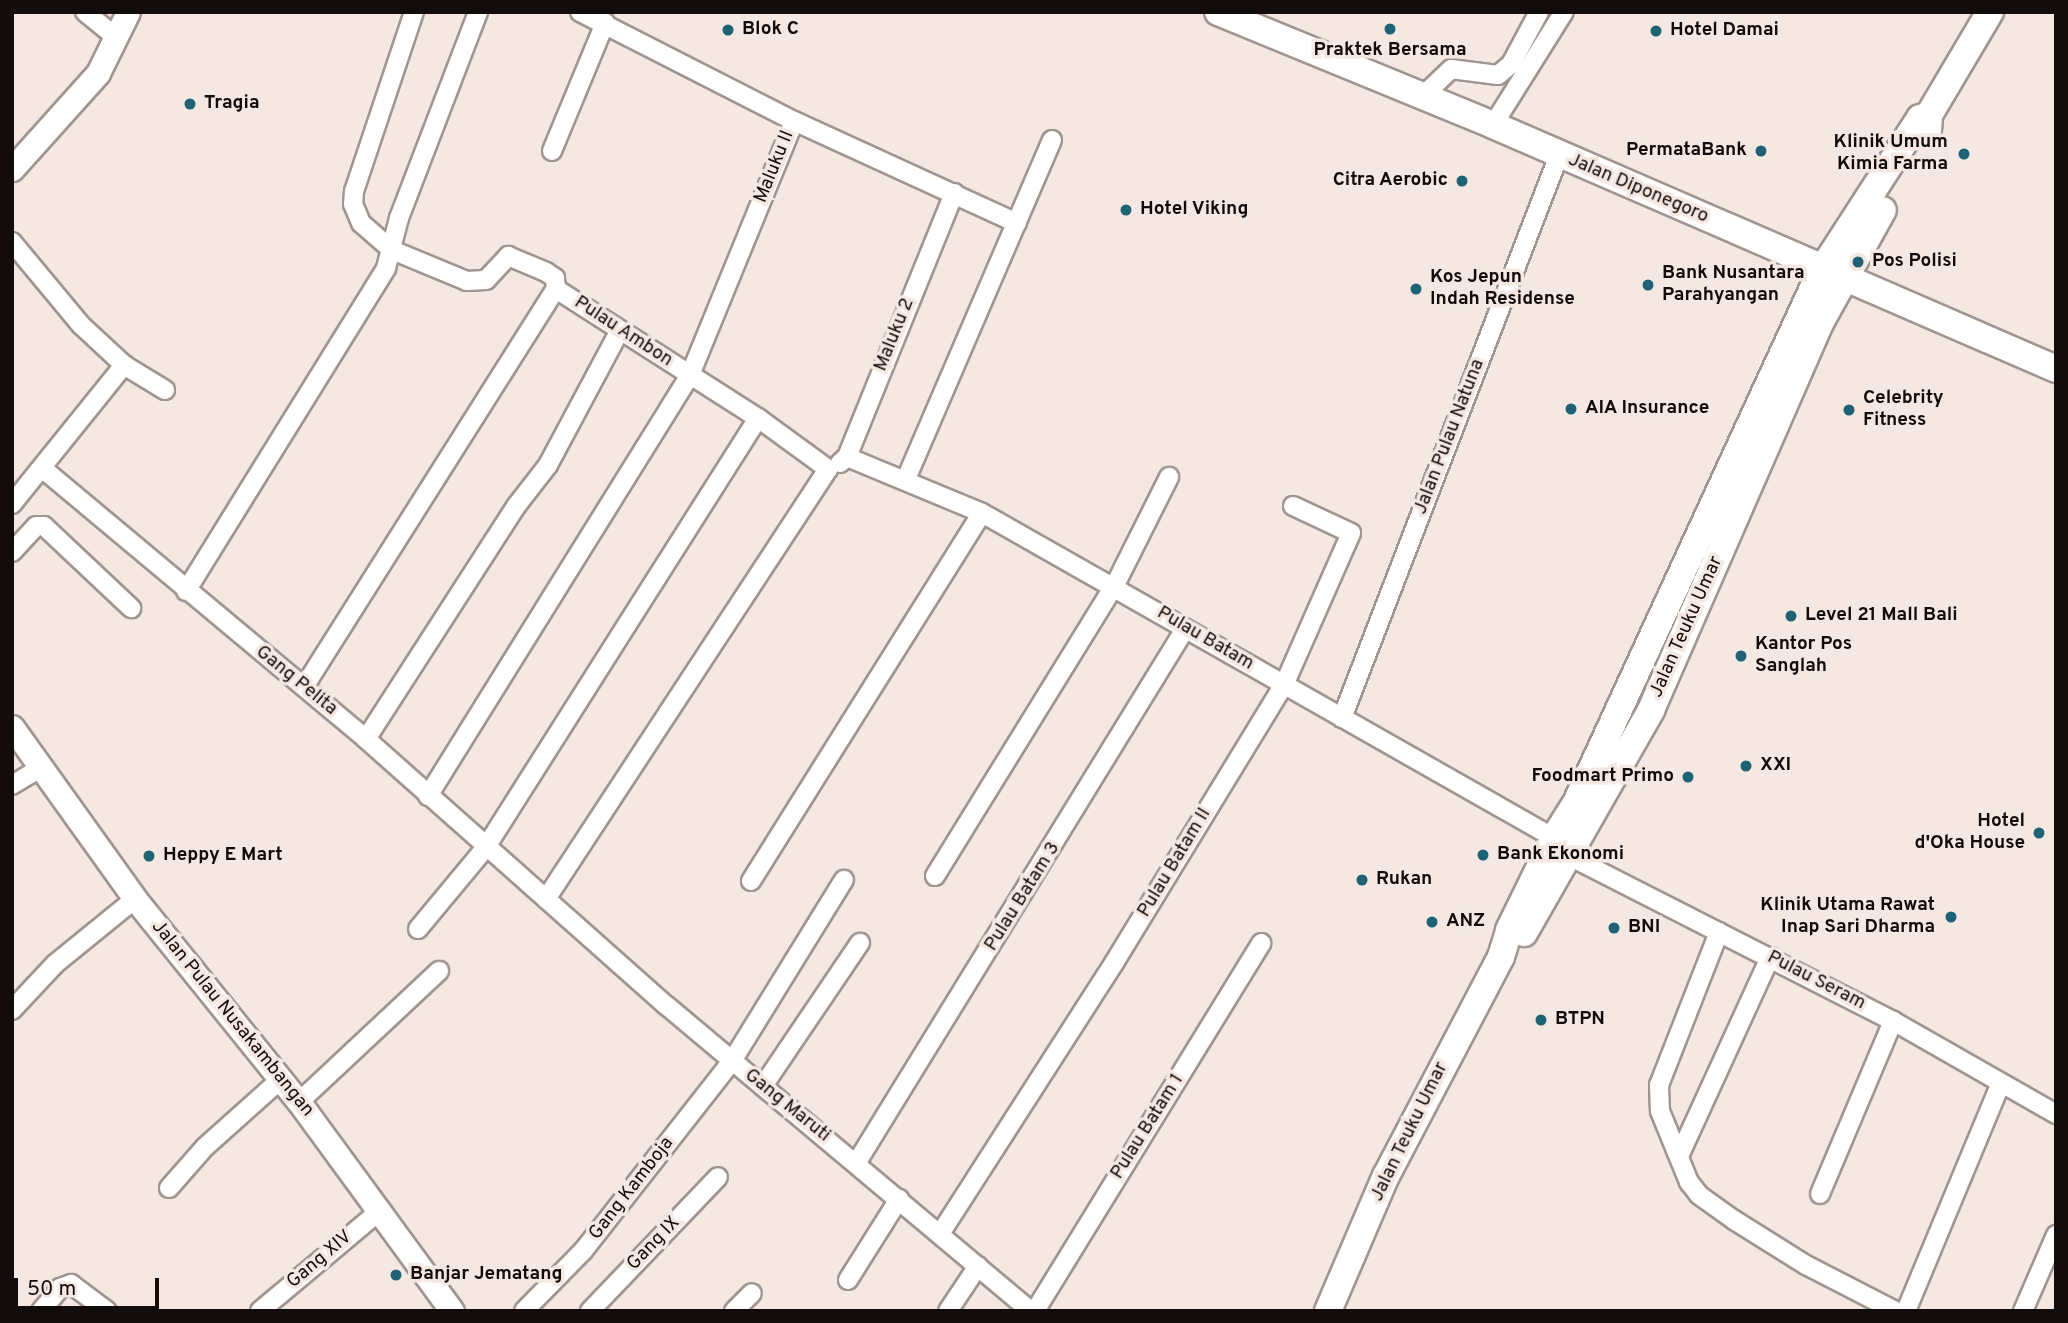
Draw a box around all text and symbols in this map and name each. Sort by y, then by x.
place label: Blok C [742,19,799,41]
place label: Hotel Damai [1670,20,1779,42]
marker: Praktek Bersama [1382,21,1398,37]
marker: Blok C [720,22,736,38]
marker: Hotel Damai [1648,23,1664,39]
place label: Praktek Bersama [1314,40,1466,62]
place label: Tragia [204,93,260,115]
marker: Tragia [182,96,198,112]
street label: Maluku II [750,127,800,207]
place label: Klinik Umum Kimia Farma [1834,132,1948,176]
place label: PermataBank [1626,140,1747,162]
marker: PermataBank [1753,143,1769,159]
marker: Klinik Umum Kimia Farma [1954,144,1974,164]
street label: Jalan Diponegoro [1564,149,1712,229]
place label: Citra Aerobic [1332,170,1448,192]
marker: Citra Aerobic [1454,173,1470,189]
place label: Hotel Viking [1140,199,1249,221]
marker: Hotel Viking [1118,202,1134,218]
place label: Pos Polisi [1872,251,1957,273]
marker: Pos Polisi [1850,254,1866,270]
place label: Bank Nusantara Parahyangan [1662,263,1805,307]
place label: Kos Jepun Indah Residense [1430,267,1575,311]
marker: Bank Nusantara Parahyangan [1640,277,1656,293]
marker: Kos Jepun Indah Residense [1408,281,1424,297]
street label: Pulau Ambon [569,291,677,373]
street label: Maluku 2 [870,295,920,375]
street label: Jalan Pulau Natuna [1410,356,1490,518]
place label: Celebrity Fitness [1863,388,1944,432]
place label: AIA Insurance [1585,398,1710,420]
marker: AIA Insurance [1563,401,1579,417]
marker: Celebrity Fitness [1841,402,1857,418]
street label: Jalan Teuku Umar [1645,553,1729,701]
street label: Pulau Batam [1152,602,1258,676]
place label: Level 21 Mall Bali [1805,605,1958,627]
marker: Level 21 Mall Bali [1783,608,1799,624]
place label: Kantor Pos Sanglah [1755,634,1852,678]
street label: Gang Pelita [251,641,341,721]
marker: Kantor Pos Sanglah [1733,648,1749,664]
place label: XXI [1760,755,1791,777]
marker: XXI [1738,758,1754,774]
place label: Foodmart Primo [1531,766,1674,788]
marker: Foodmart Primo [1680,769,1696,785]
street label: Pulau Batam II [1133,804,1217,922]
place label: Hotel d'Oka House [1915,811,2025,855]
marker: Hotel d'Oka House [2031,825,2047,841]
street label: Pulau Batam 3 [980,838,1066,956]
place label: Bank Ekonomi [1497,844,1624,866]
place label: Heppy E Mart [163,845,283,867]
marker: Bank Ekonomi [1475,847,1491,863]
marker: Heppy E Mart [141,848,157,864]
place label: Rukan [1376,869,1432,891]
marker: Rukan [1354,872,1370,888]
place label: Klinik Utama Rawat Inap Sari Dharma [1760,895,1935,939]
marker: Klinik Utama Rawat Inap Sari Dharma [1941,907,1961,927]
place label: ANZ [1446,911,1485,933]
marker: ANZ [1424,914,1440,930]
street label: Jalan Pulau Nusakambangan [146,916,318,1122]
place label: BNI [1628,917,1660,939]
marker: BNI [1606,920,1622,936]
street label: Pulau Seram [1763,946,1869,1016]
place label: BTPN [1555,1009,1605,1031]
marker: BTPN [1533,1012,1549,1028]
street label: Jalan Teuku Umar [1366,1058,1454,1206]
street label: Gang Maruti [739,1064,835,1148]
street label: Pulau Batam 1 [1107,1070,1189,1184]
street label: Gang Kamboja [585,1133,679,1245]
street label: Gang IX [623,1212,685,1276]
street label: Gang XIV [283,1226,357,1294]
scale bar [18,1264,163,1308]
place label: Banjar Jematang [410,1264,562,1286]
marker: Banjar Jematang [388,1267,404,1283]
text: 50 m [27,1276,76,1303]

